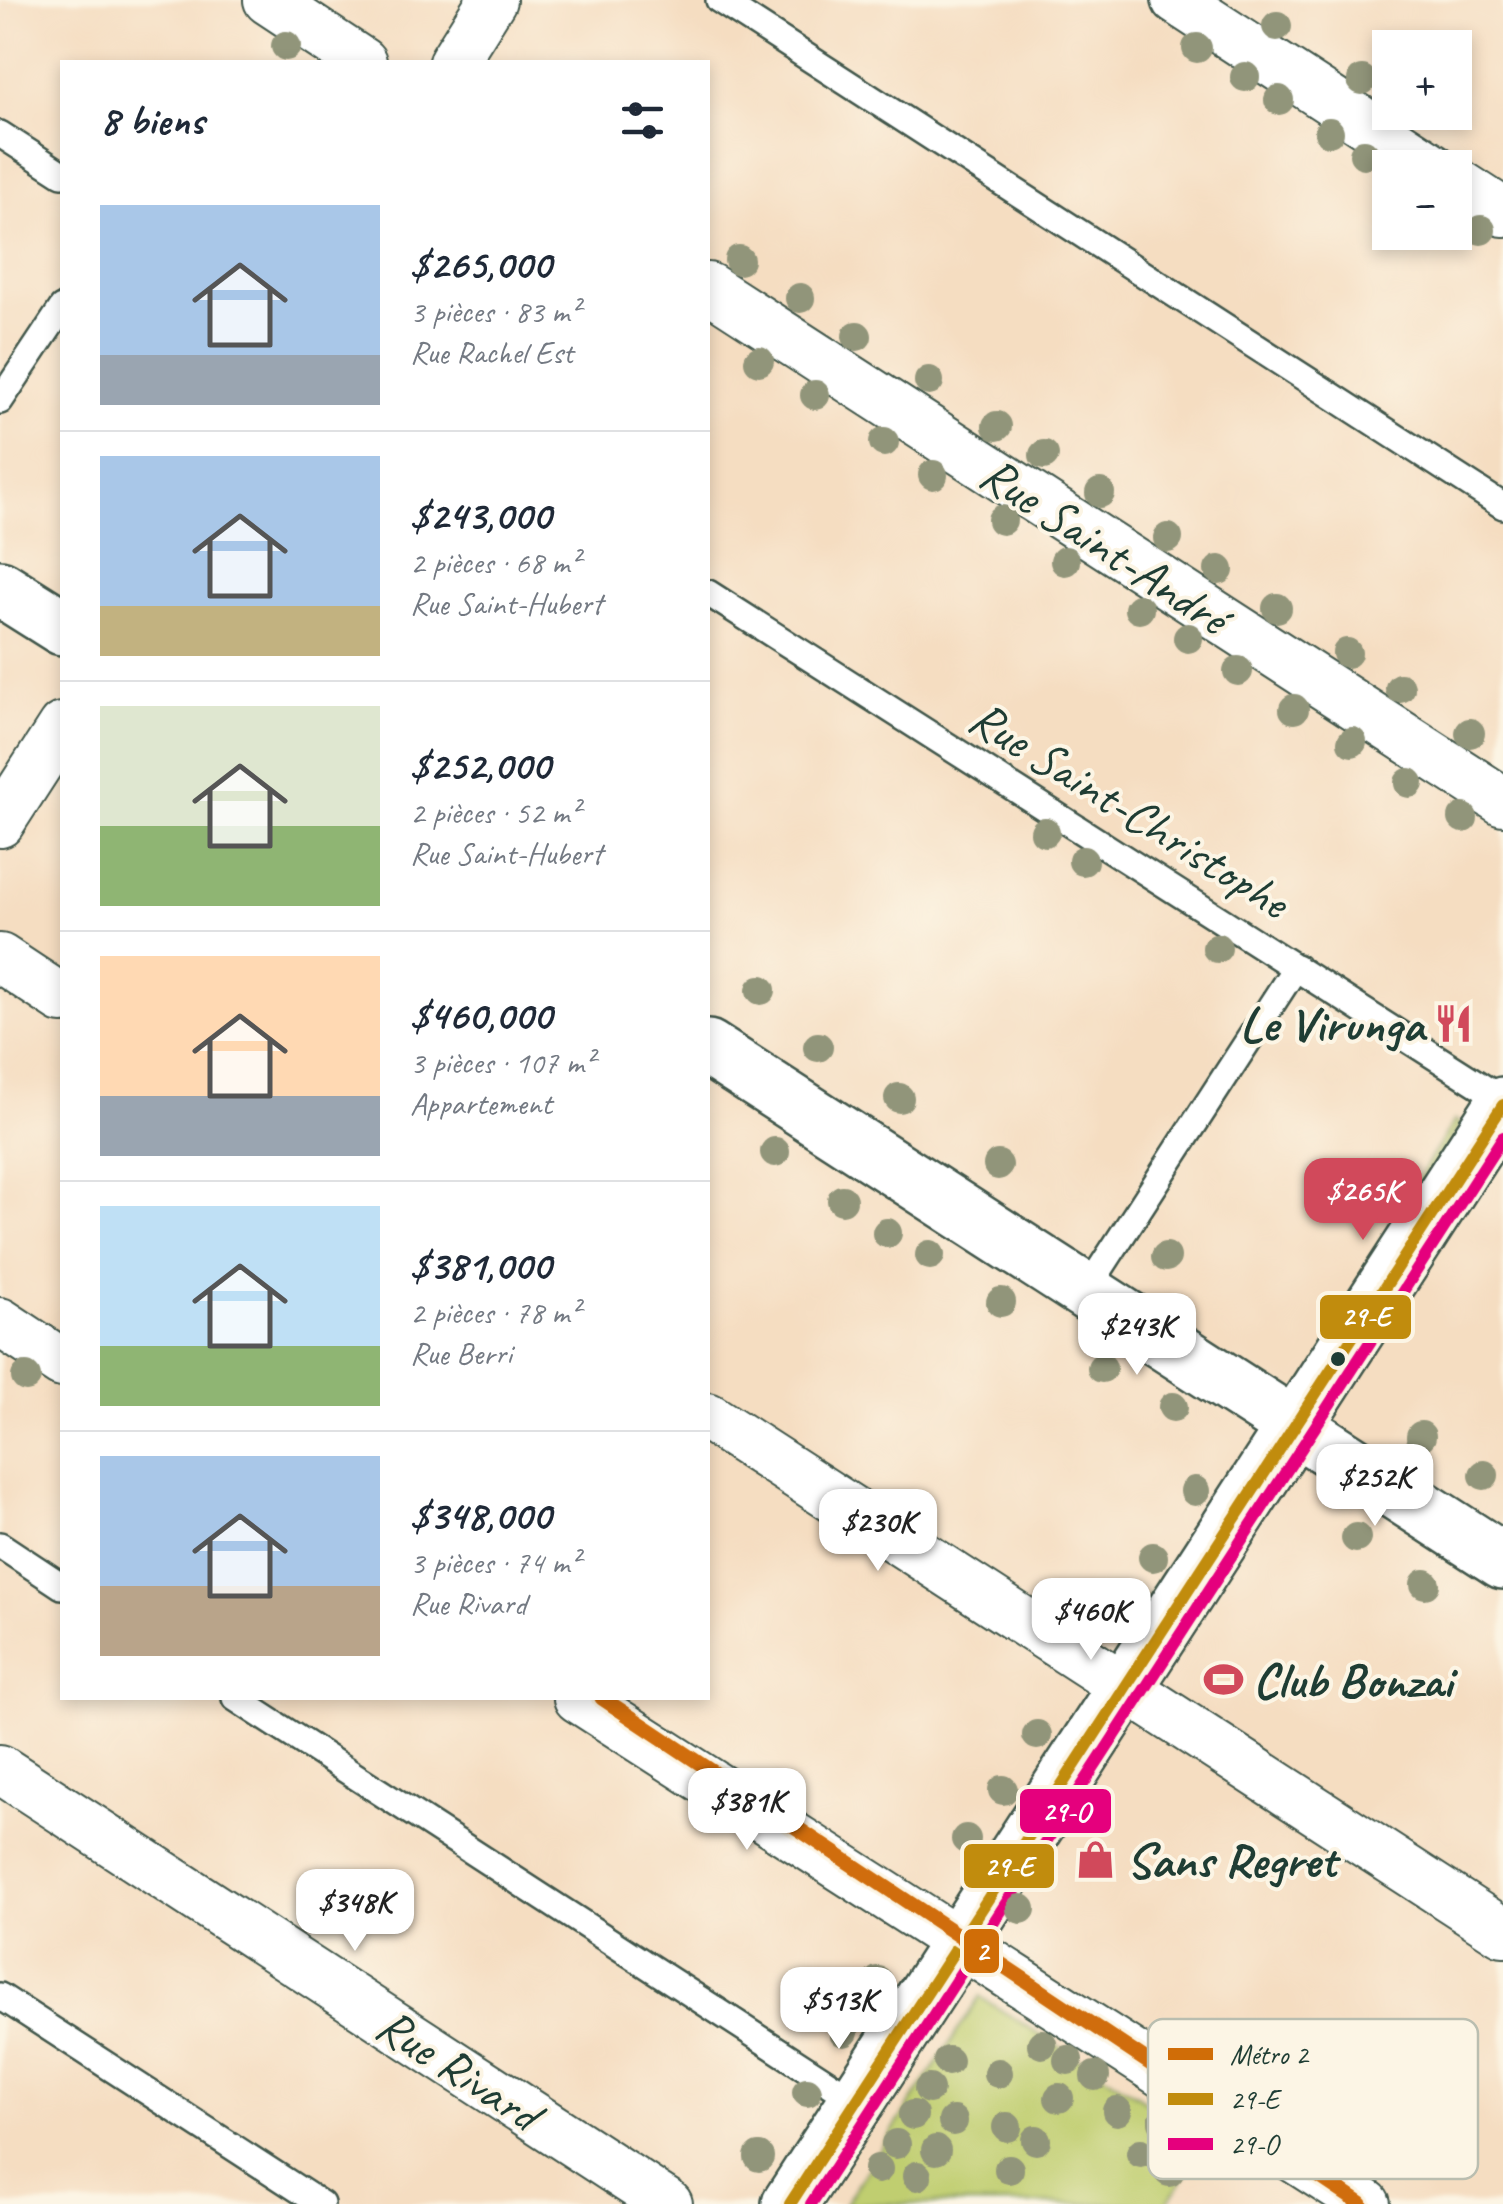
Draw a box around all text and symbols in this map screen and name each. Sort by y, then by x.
map controls [1372,30,1472,250]
button: + [1372,30,1472,130]
icon: filters [615,93,670,148]
text: 8 biens [100,94,204,147]
button: − [1372,150,1472,250]
text: $265,000 [410,238,551,291]
icon: home [180,245,300,365]
text: 3 pièces · 83 m² [410,291,579,332]
text: Rue Rachel Est [410,332,573,373]
street label: Rue Saint-André [968,442,1246,652]
text: $243,000 [410,489,551,542]
icon: home [180,496,300,616]
text: 2 pièces · 68 m² [410,542,579,583]
text: Rue Saint-Hubert [410,583,602,624]
street label: Rue Saint-Christophe [958,686,1303,934]
text: $252,000 [410,739,550,792]
icon: home [180,746,300,866]
text: 2 pièces · 52 m² [410,792,579,833]
text: Rue Saint-Hubert [410,833,602,874]
text: $460,000 [410,989,552,1042]
place label: Le Virunga [1240,993,1428,1056]
icon: home [180,996,300,1116]
restaurant icon: Le Virunga [1433,1002,1475,1044]
text: 3 pièces · 107 m² [410,1042,594,1083]
text: Appartement [410,1083,552,1124]
pin: $265K [1293,1158,1433,1243]
text: $265K [1326,1170,1400,1211]
text: $381,000 [410,1239,551,1292]
icon: home [180,1246,300,1366]
text: 2 pièces · 78 m² [410,1292,579,1333]
pin: $243K [1067,1293,1207,1378]
line badge: 29-E [1318,1293,1413,1341]
text: 29-E [1342,1299,1395,1334]
text: $243K [1100,1305,1174,1346]
text: Rue Berri [410,1333,512,1374]
unlabelled marker [1328,1349,1348,1369]
pin: $252K [1305,1444,1445,1529]
text: $252K [1338,1456,1412,1497]
text: $348,000 [410,1489,551,1542]
pin: $230K [808,1489,948,1574]
icon: home [180,1496,300,1616]
text: $230K [841,1501,915,1542]
text: 3 pièces · 74 m² [410,1542,579,1583]
pin: $460K [1021,1578,1161,1663]
text: Rue Rivard [410,1583,526,1624]
text: $460K [1054,1590,1128,1631]
place label: Club Bonzai [1253,1649,1459,1712]
sports icon: Club Bonzai [1202,1658,1244,1700]
pin: $381K [677,1768,817,1853]
text: $381K [710,1780,784,1821]
line badge: 29-O [1018,1787,1113,1835]
text: 29-O [1042,1794,1094,1829]
place label: Sans Regret [1126,1829,1342,1892]
shop icon: Sans Regret [1075,1838,1117,1880]
line badge: 29-E [962,1842,1056,1890]
text: 29-E [985,1849,1038,1884]
pin: $348K [285,1869,425,1954]
text: $348K [318,1881,392,1922]
line badge: 2 [962,1927,1001,1975]
text: 2 [976,1934,991,1969]
pin: $513K [769,1967,909,2052]
text: $513K [802,1979,876,2020]
street label: Rue Rivard [365,1993,557,2149]
legend [1148,2019,1478,2179]
text: Métro 2 [1230,2037,1310,2072]
text: 29-E [1230,2082,1282,2117]
text: 29-O [1230,2127,1281,2162]

